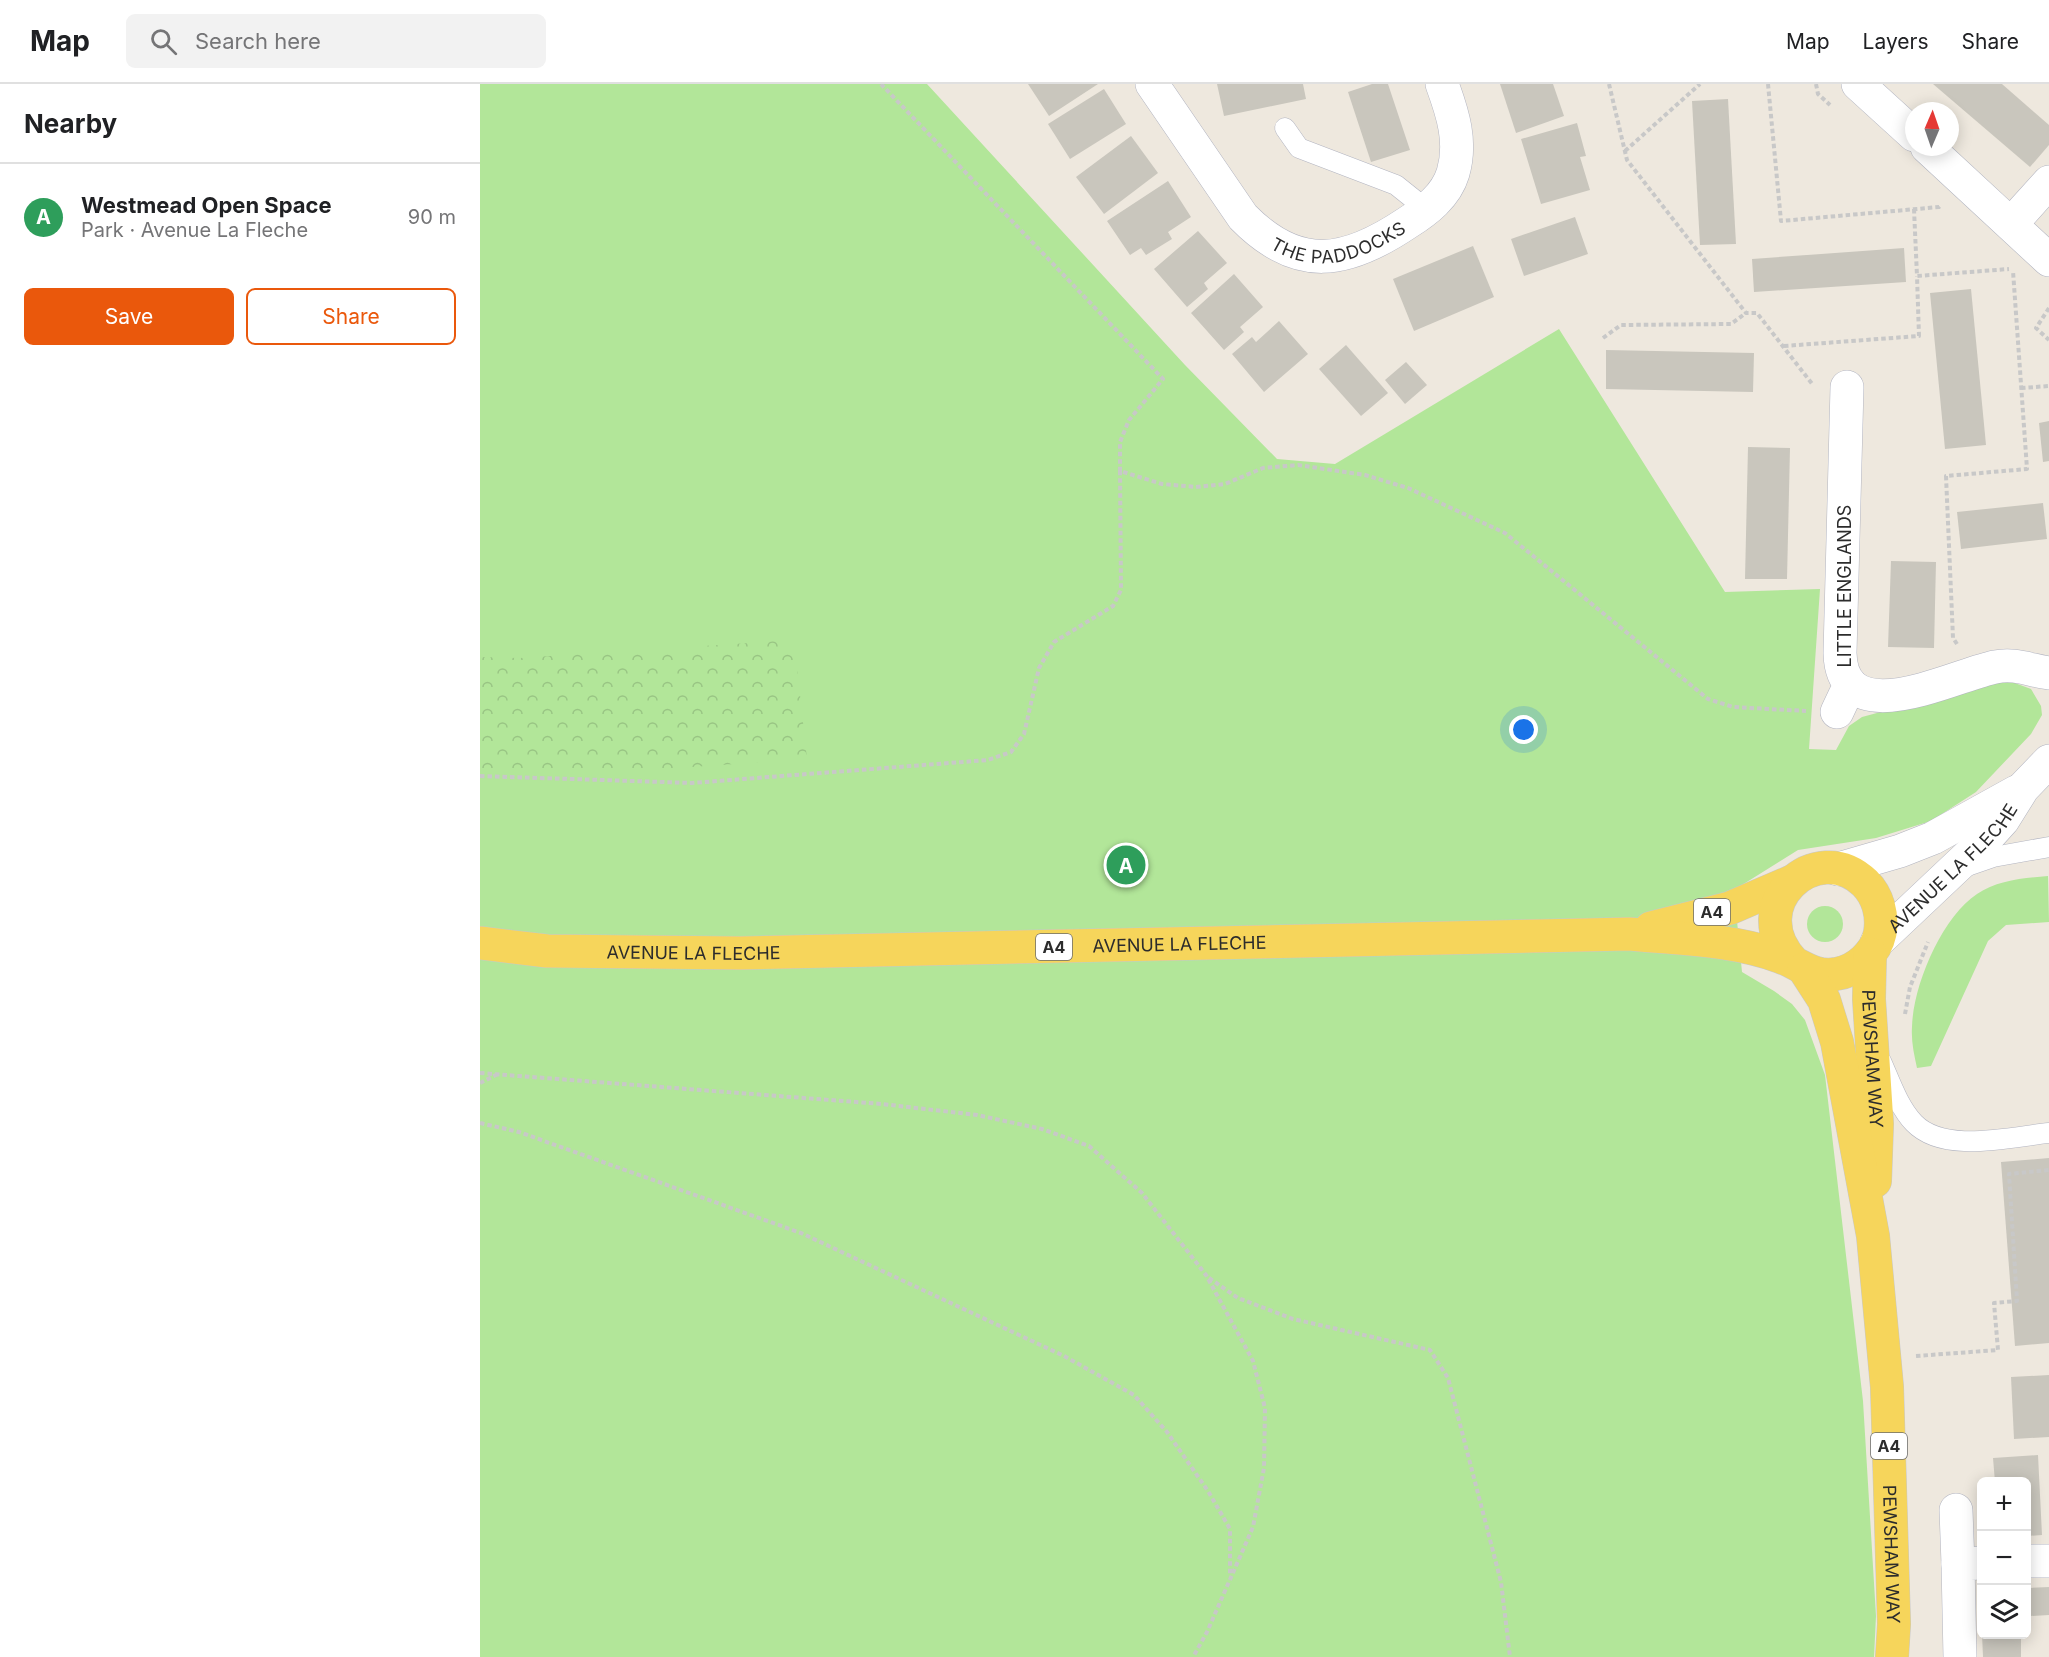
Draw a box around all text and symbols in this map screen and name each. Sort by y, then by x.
search box [126,14,546,68]
text: Map [30,24,90,58]
icon: search [147,25,180,58]
text: Search here [195,28,321,54]
text: Map [1786,29,1830,54]
text: Layers [1863,29,1929,54]
text: Share [1962,29,2019,54]
north arrow [1905,102,1959,156]
text: Nearby [24,108,117,139]
text: Westmead Open Space [81,192,332,218]
text: A [36,205,51,229]
text: 90 m [408,205,456,229]
street label: THE PADDOCKS [1268,217,1409,267]
text: Park · Avenue La Fleche [81,218,308,242]
button: Save [24,288,234,345]
button: Share [246,288,456,345]
street label: LITTLE ENGLANDS [1834,505,1855,667]
your location [1509,715,1538,744]
street label: AVENUE LA FLECHE [1884,800,2021,937]
pin: A [1106,842,1146,888]
road number: A4 [1694,899,1730,925]
street label: AVENUE LA FLECHE [1092,931,1267,956]
road number: A4 [1036,934,1072,960]
street label: AVENUE LA FLECHE [606,941,781,964]
street label: PEWSHAM WAY [1858,989,1888,1129]
road number: A4 [1871,1433,1907,1459]
map controls [1977,1477,2031,1639]
button: + [1977,1477,2031,1531]
street label: PEWSHAM WAY [1879,1484,1904,1624]
button: − [1977,1531,2031,1585]
button: layers [1977,1585,2031,1639]

